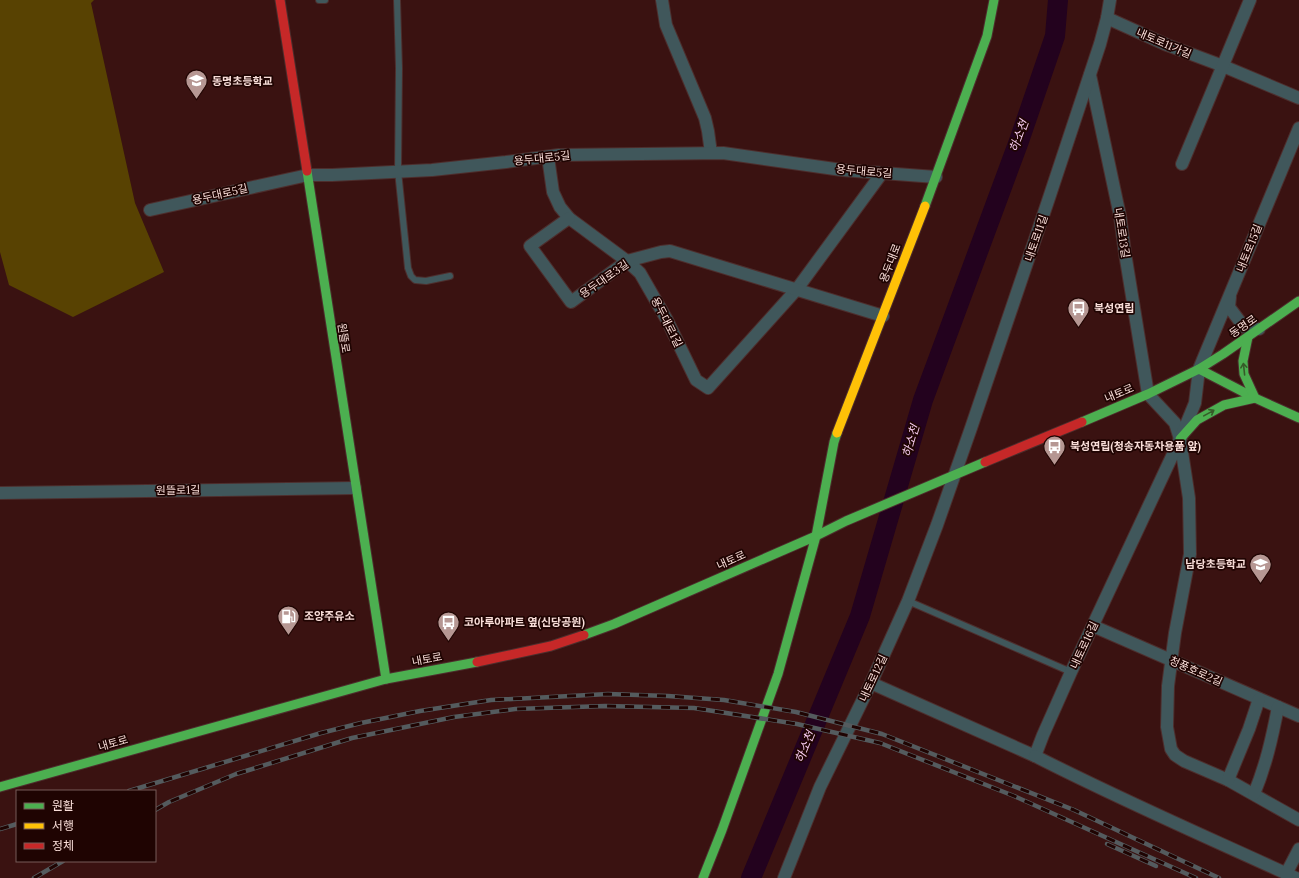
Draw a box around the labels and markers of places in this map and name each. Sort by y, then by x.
school or university icon: 동명초등학교 [183,68,209,101]
place label: 동명초등학교 [212,74,273,88]
bus stop icon: 북성연립 [1066,295,1092,328]
place label: 북성연립 [1094,301,1134,315]
bus stop icon: 북성연립(청송자동차용품 앞) [1041,433,1067,466]
place label: 북성연립(청송자동차용품 앞) [1070,439,1201,454]
school or university icon: 남당초등학교 [1248,551,1274,584]
place label: 남당초등학교 [1185,557,1246,571]
fuel station icon: 조양주유소 [276,603,302,636]
place label: 조양주유소 [304,609,355,623]
bus stop icon: 코아루아파트 옆(신당공원) [435,609,461,642]
place label: 코아루아파트 옆(신당공원) [464,615,585,630]

